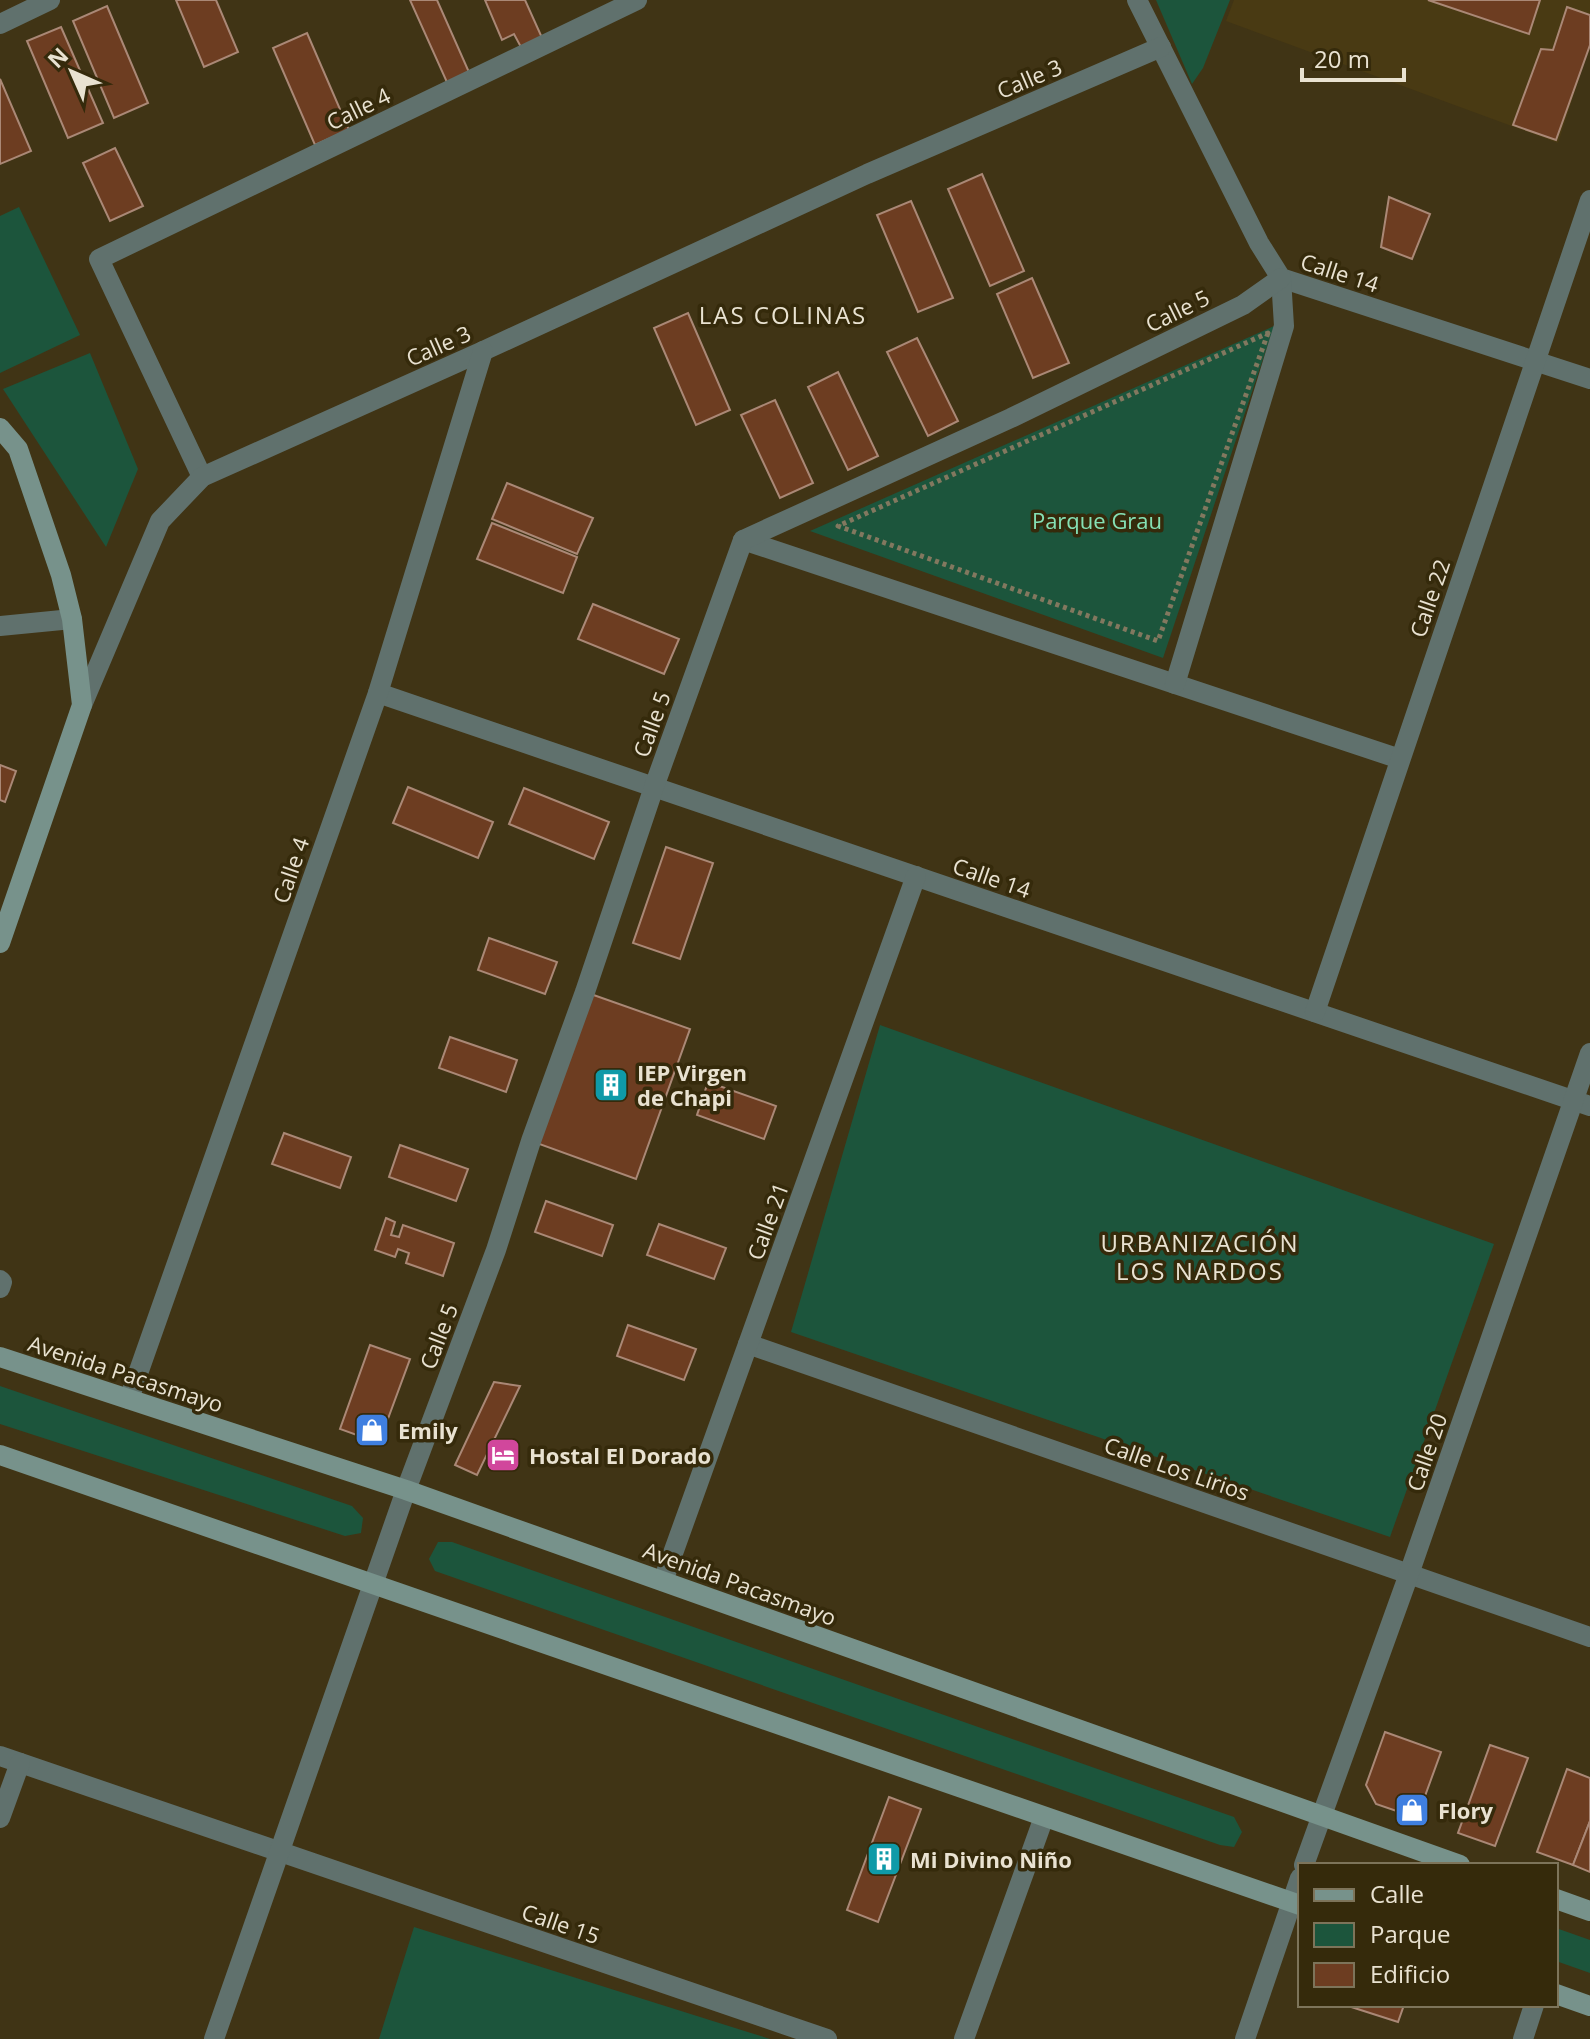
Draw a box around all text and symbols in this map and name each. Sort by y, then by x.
north arrow [32,32,112,112]
scale bar [1302,32,1404,82]
text: N [40,40,74,74]
text: 20 m [1314,42,1370,75]
street label: Calle 3 [992,51,1066,105]
street label: Calle 4 [321,79,395,136]
street label: Calle 14 [1297,245,1383,299]
street label: Calle 5 [1140,282,1214,338]
district label: LAS COLINAS [699,298,867,331]
street label: Calle 3 [401,317,475,373]
park label: Parque Grau [1032,505,1162,535]
street label: Calle 22 [1402,555,1456,641]
street label: Calle 5 [625,687,677,761]
street label: Calle 4 [265,833,315,907]
street label: Calle 14 [949,850,1035,904]
place label: IEP Virgen de Chapi [637,1057,747,1112]
building icon: IEP Virgen de Chapi [592,1066,630,1104]
street label: Calle 21 [739,1178,795,1264]
district label: URBANIZACIÓN LOS NARDOS [1100,1226,1300,1287]
street label: Calle 5 [412,1299,464,1373]
street label: Avenida Pacasmayo [25,1327,227,1419]
street label: Calle 20 [1399,1409,1453,1495]
shop icon: Emily [353,1411,391,1449]
place label: Emily [398,1415,458,1445]
street label: Calle Los Lirios [1101,1429,1253,1507]
hotel icon: Hostal El Dorado [484,1436,522,1474]
place label: Hostal El Dorado [529,1440,711,1470]
street label: Avenida Pacasmayo [639,1534,841,1632]
shop icon: Flory [1393,1791,1431,1829]
place label: Flory [1438,1795,1493,1825]
building icon: Mi Divino Niño [865,1840,903,1878]
place label: Mi Divino Niño [910,1844,1072,1874]
legend [1298,1863,1558,2007]
text: Calle [1370,1877,1424,1910]
street label: Calle 15 [518,1896,604,1950]
text: Parque [1370,1917,1450,1950]
text: Edificio [1370,1957,1450,1990]

